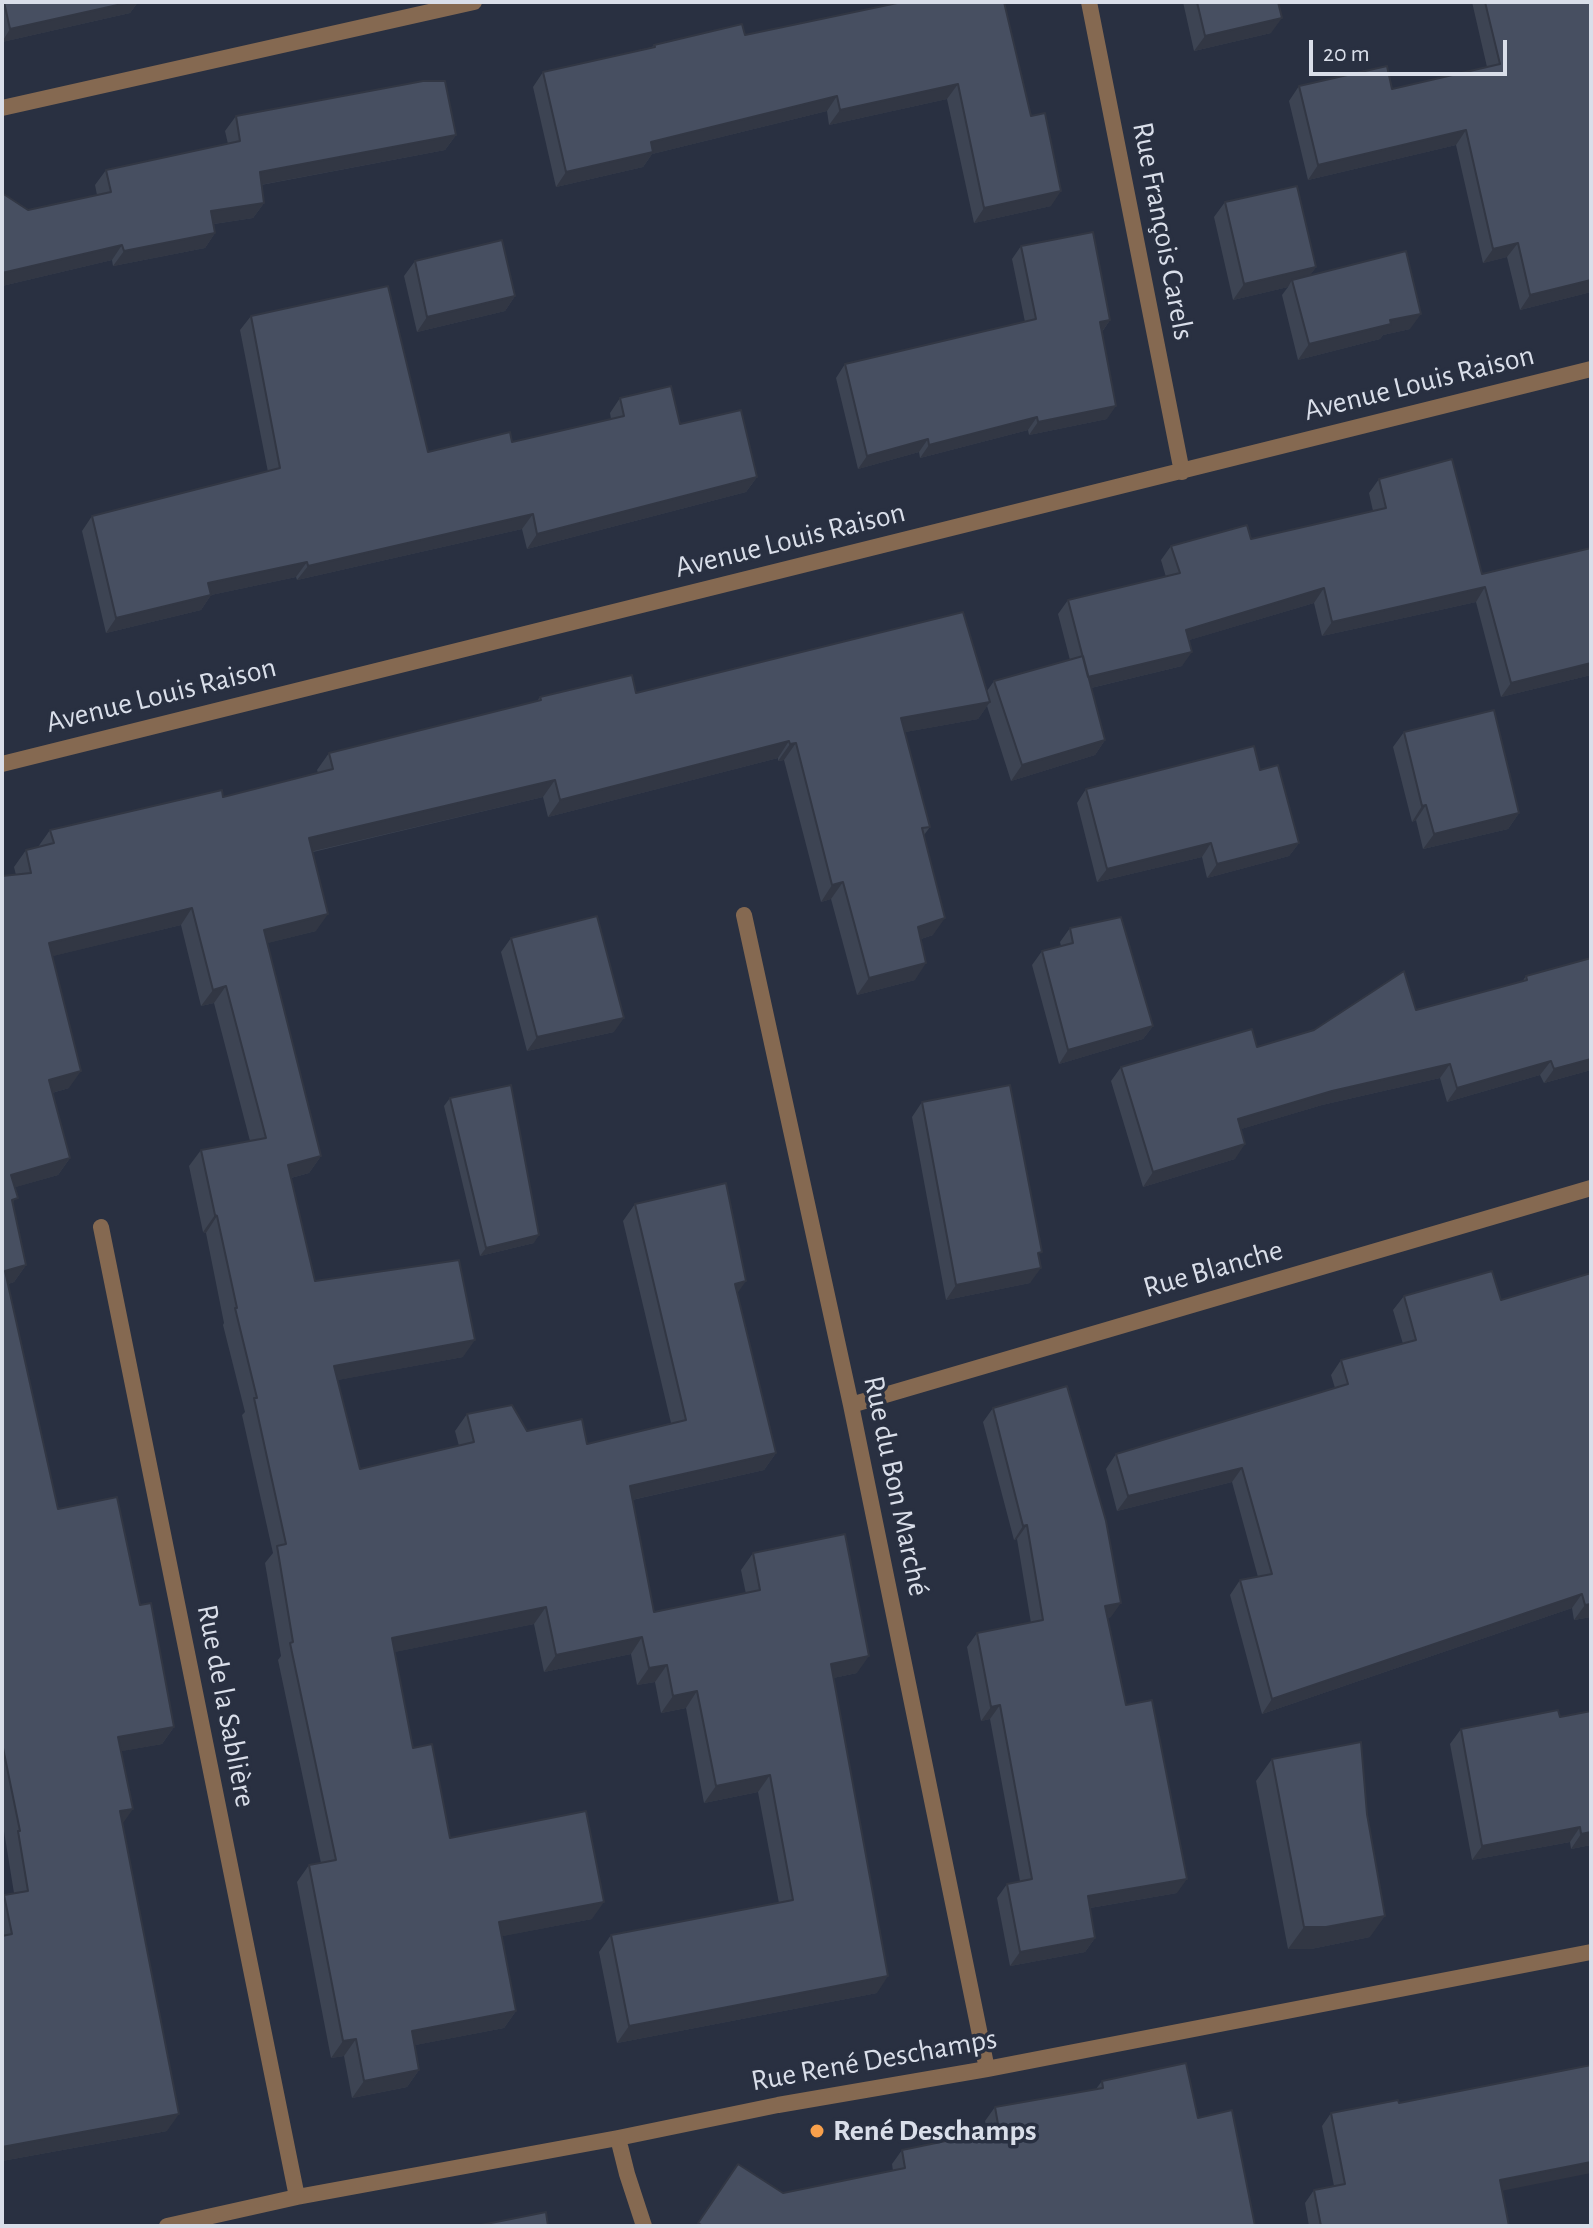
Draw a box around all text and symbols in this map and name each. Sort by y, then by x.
scale bar [1313,24,1511,74]
text: 20 m [1323,42,1370,66]
street label: Rue François Carels [1124,119,1202,343]
street label: Avenue Louis Raison [1300,337,1538,429]
street label: Avenue Louis Raison [671,494,909,586]
street label: Avenue Louis Raison [42,649,280,741]
street label: Rue Blanche [1139,1232,1287,1306]
street label: Rue du Bon Marché [855,1373,937,1599]
street label: Rue de la Sablière [189,1602,263,1810]
street label: Rue René Deschamps [748,2021,1000,2099]
place label: René Deschamps [833,2113,1037,2149]
marker: René Deschamps [808,2122,826,2140]

